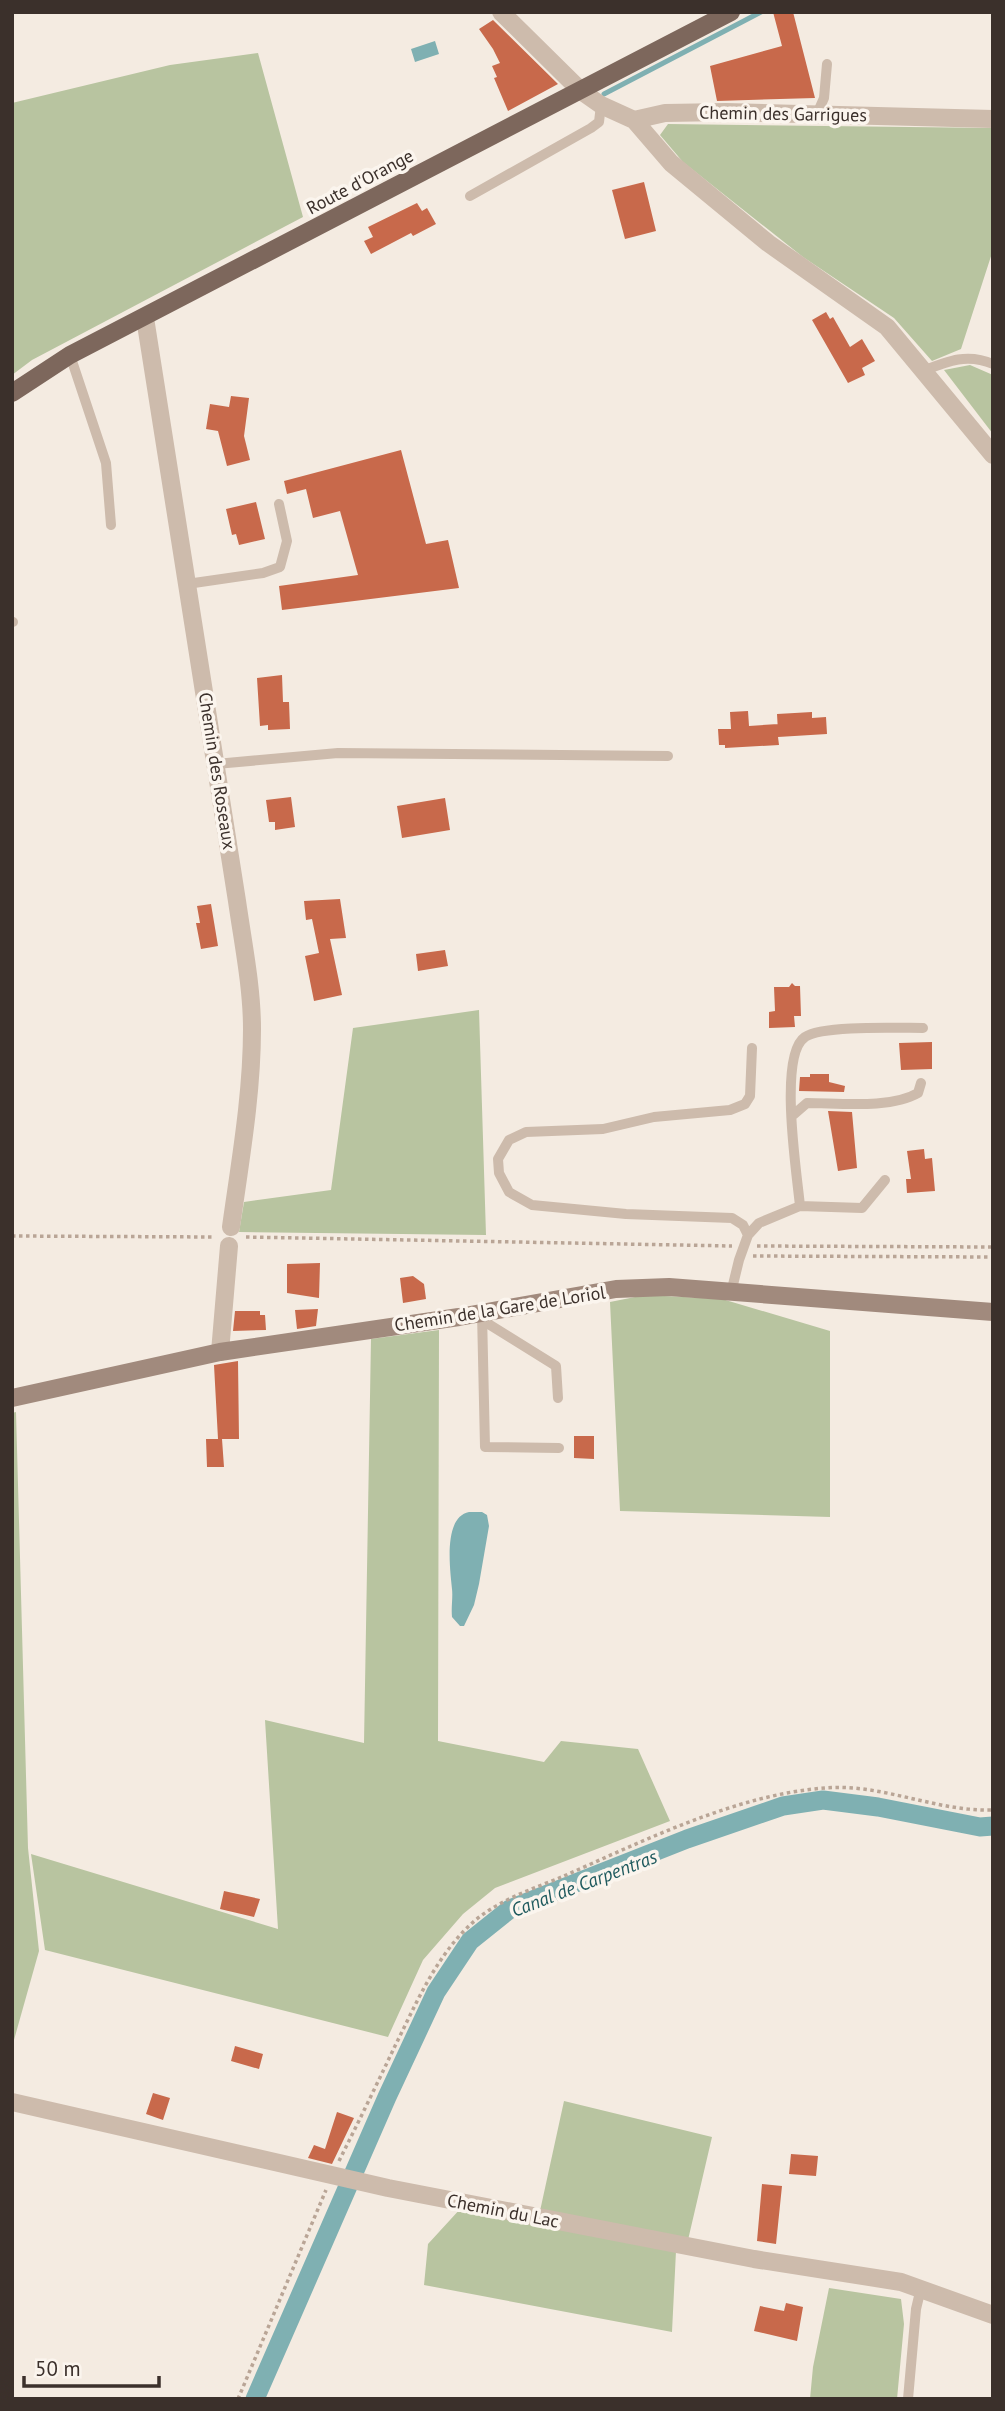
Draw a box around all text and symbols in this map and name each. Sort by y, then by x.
street label: Chemin des Garrigues [699,101,867,126]
street label: Route d'Orange [302,144,417,219]
street label: Chemin des Roseaux [194,691,241,851]
street label: Chemin de la Gare de Loriol [393,1280,608,1337]
water label: Canal de Carpentras [508,1844,661,1922]
street label: Chemin du Lac [445,2188,561,2233]
scale bar [24,2344,159,2388]
text: 50 m [35,2355,81,2382]

